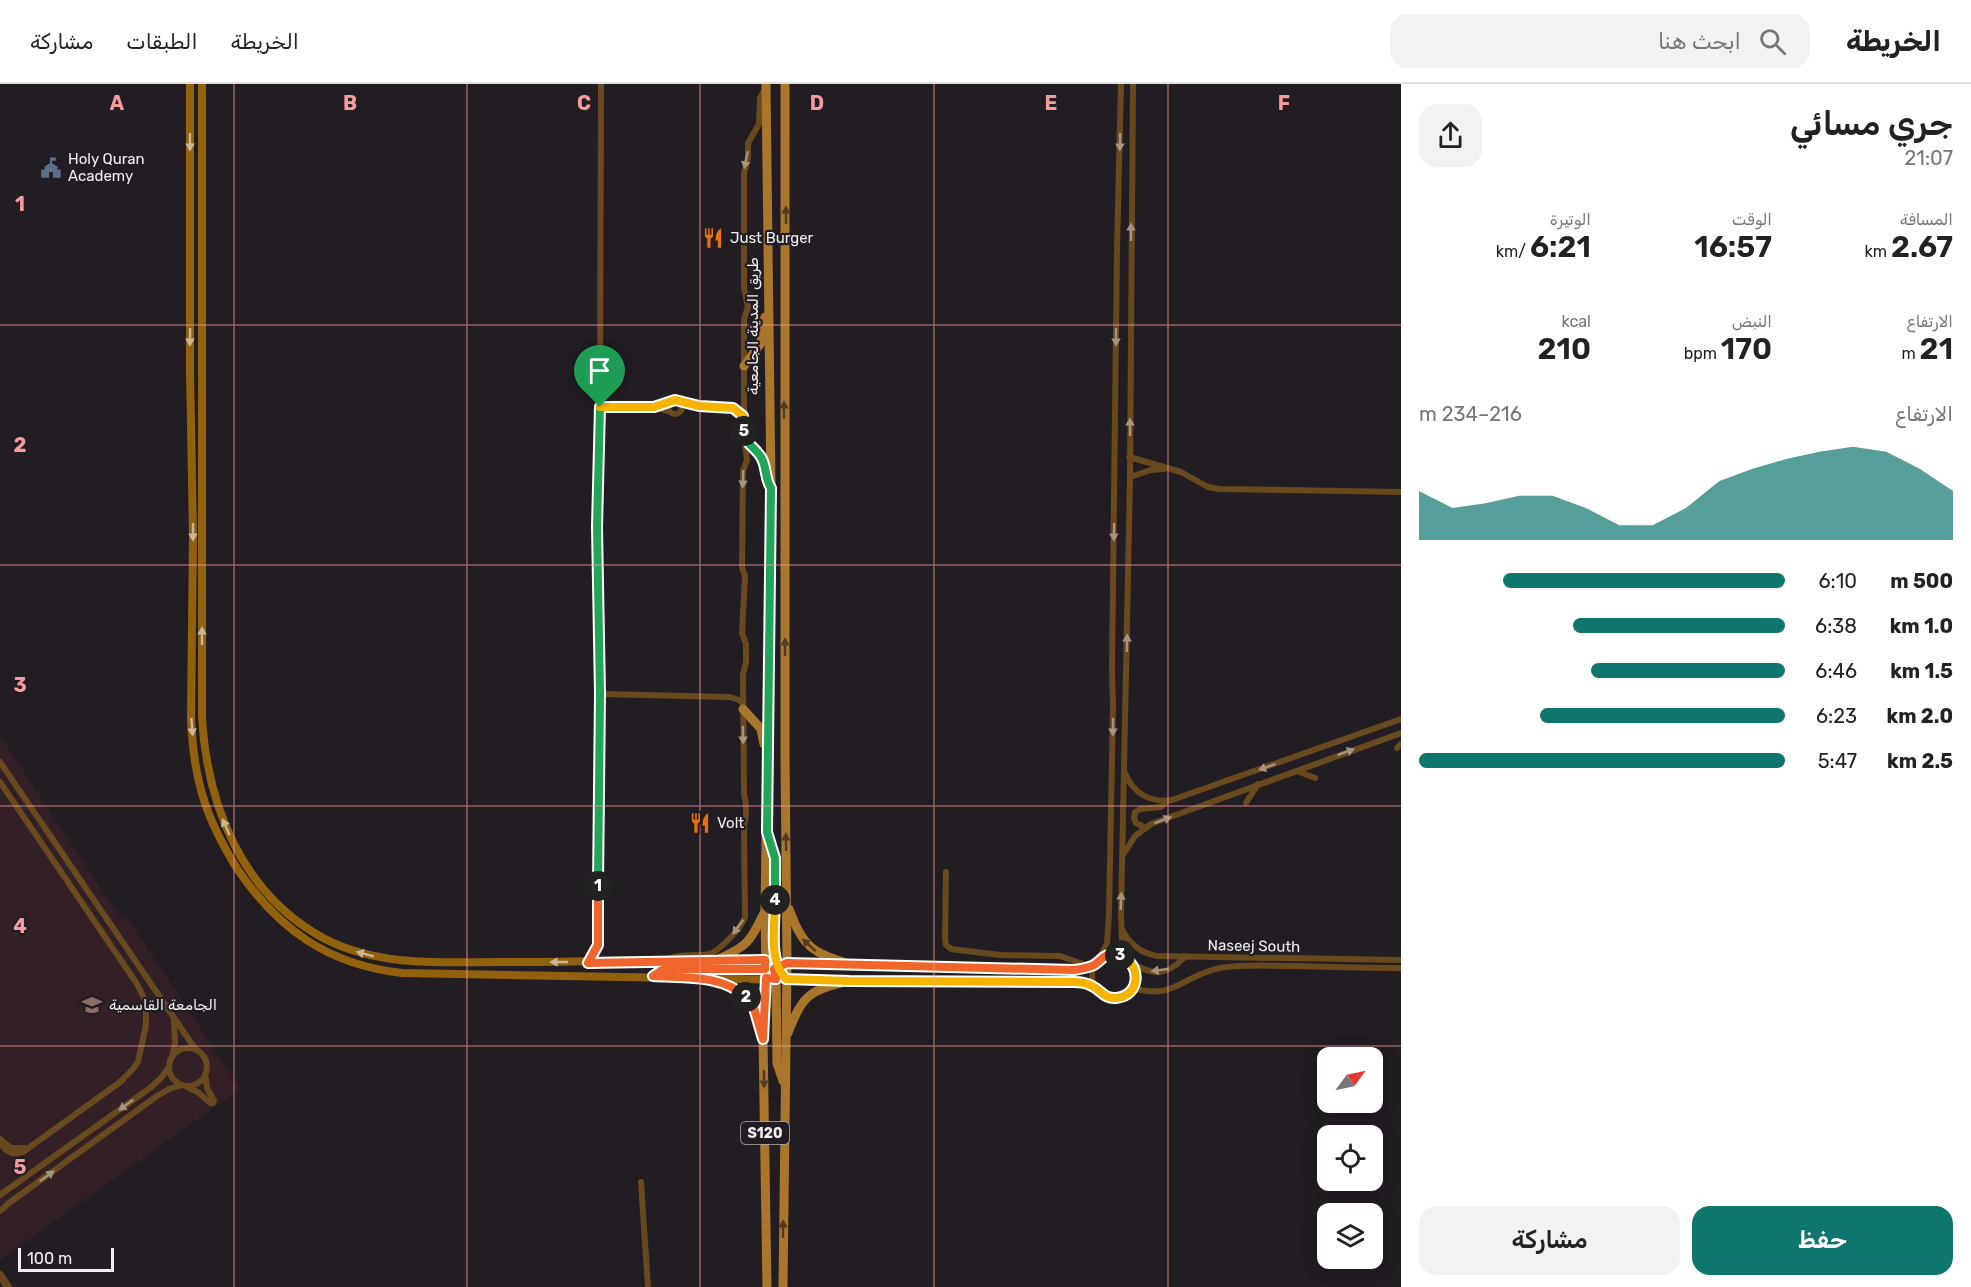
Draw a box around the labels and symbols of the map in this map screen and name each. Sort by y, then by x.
text: A [110,91,125,115]
text: B [343,91,357,115]
text: C [577,91,591,115]
text: D [810,91,824,115]
text: E [1045,91,1057,115]
text: F [1278,91,1290,115]
one-way arrow [185,133,195,152]
one-way arrow [1115,133,1124,152]
place label: Holy Quran Academy [68,150,145,185]
one-way arrow [741,151,750,170]
public building icon: Holy Quran Academy [39,156,63,180]
text: 1 [15,192,25,216]
one-way arrow [781,205,791,224]
one-way arrow [1126,222,1136,241]
restaurant icon: Just Burger [701,226,725,250]
place label: Just Burger [730,229,814,247]
street label: طريق المدينة الجامعية [744,257,762,395]
one-way arrow [186,328,195,347]
one-way arrow [1111,328,1121,347]
pin [574,345,625,407]
one-way arrow [779,400,789,419]
pin: 5 [729,416,759,446]
one-way arrow [1125,417,1135,436]
text: 2 [14,433,27,457]
one-way arrow [739,470,748,489]
one-way arrow [188,523,198,542]
one-way arrow [1110,523,1119,542]
one-way arrow [197,626,207,645]
one-way arrow [1122,633,1132,652]
one-way arrow [780,637,790,656]
text: 3 [13,673,27,697]
one-way arrow [187,718,196,737]
one-way arrow [1108,718,1118,737]
one-way arrow [739,726,748,745]
one-way arrow [1337,747,1355,757]
one-way arrow [1258,763,1276,773]
restaurant icon: Volt [688,811,712,835]
place label: Volt [717,814,744,832]
one-way arrow [1154,815,1172,824]
one-way arrow [221,818,231,836]
one-way arrow [781,832,791,851]
pin: 1 [583,871,613,901]
pin: 4 [760,885,790,915]
one-way arrow [1117,891,1126,910]
text: 4 [13,914,27,938]
one-way arrow [732,919,744,935]
street label: Naseej South [1208,936,1300,956]
one-way arrow [802,939,817,952]
pin: 3 [1105,940,1135,970]
one-way arrow [356,949,374,959]
one-way arrow [550,957,569,967]
one-way arrow [1150,966,1169,975]
pin: 2 [731,982,761,1012]
school or university icon: الجامعة القاسمية [80,993,104,1017]
place label: الجامعة القاسمية [109,996,217,1014]
north arrow [1317,1047,1383,1113]
one-way arrow [759,1069,769,1088]
one-way arrow [118,1099,134,1111]
road number: S120 [741,1122,789,1144]
text: 5 [14,1155,27,1179]
one-way arrow [38,1170,54,1182]
one-way arrow [778,1219,788,1238]
scale bar [18,1245,114,1272]

